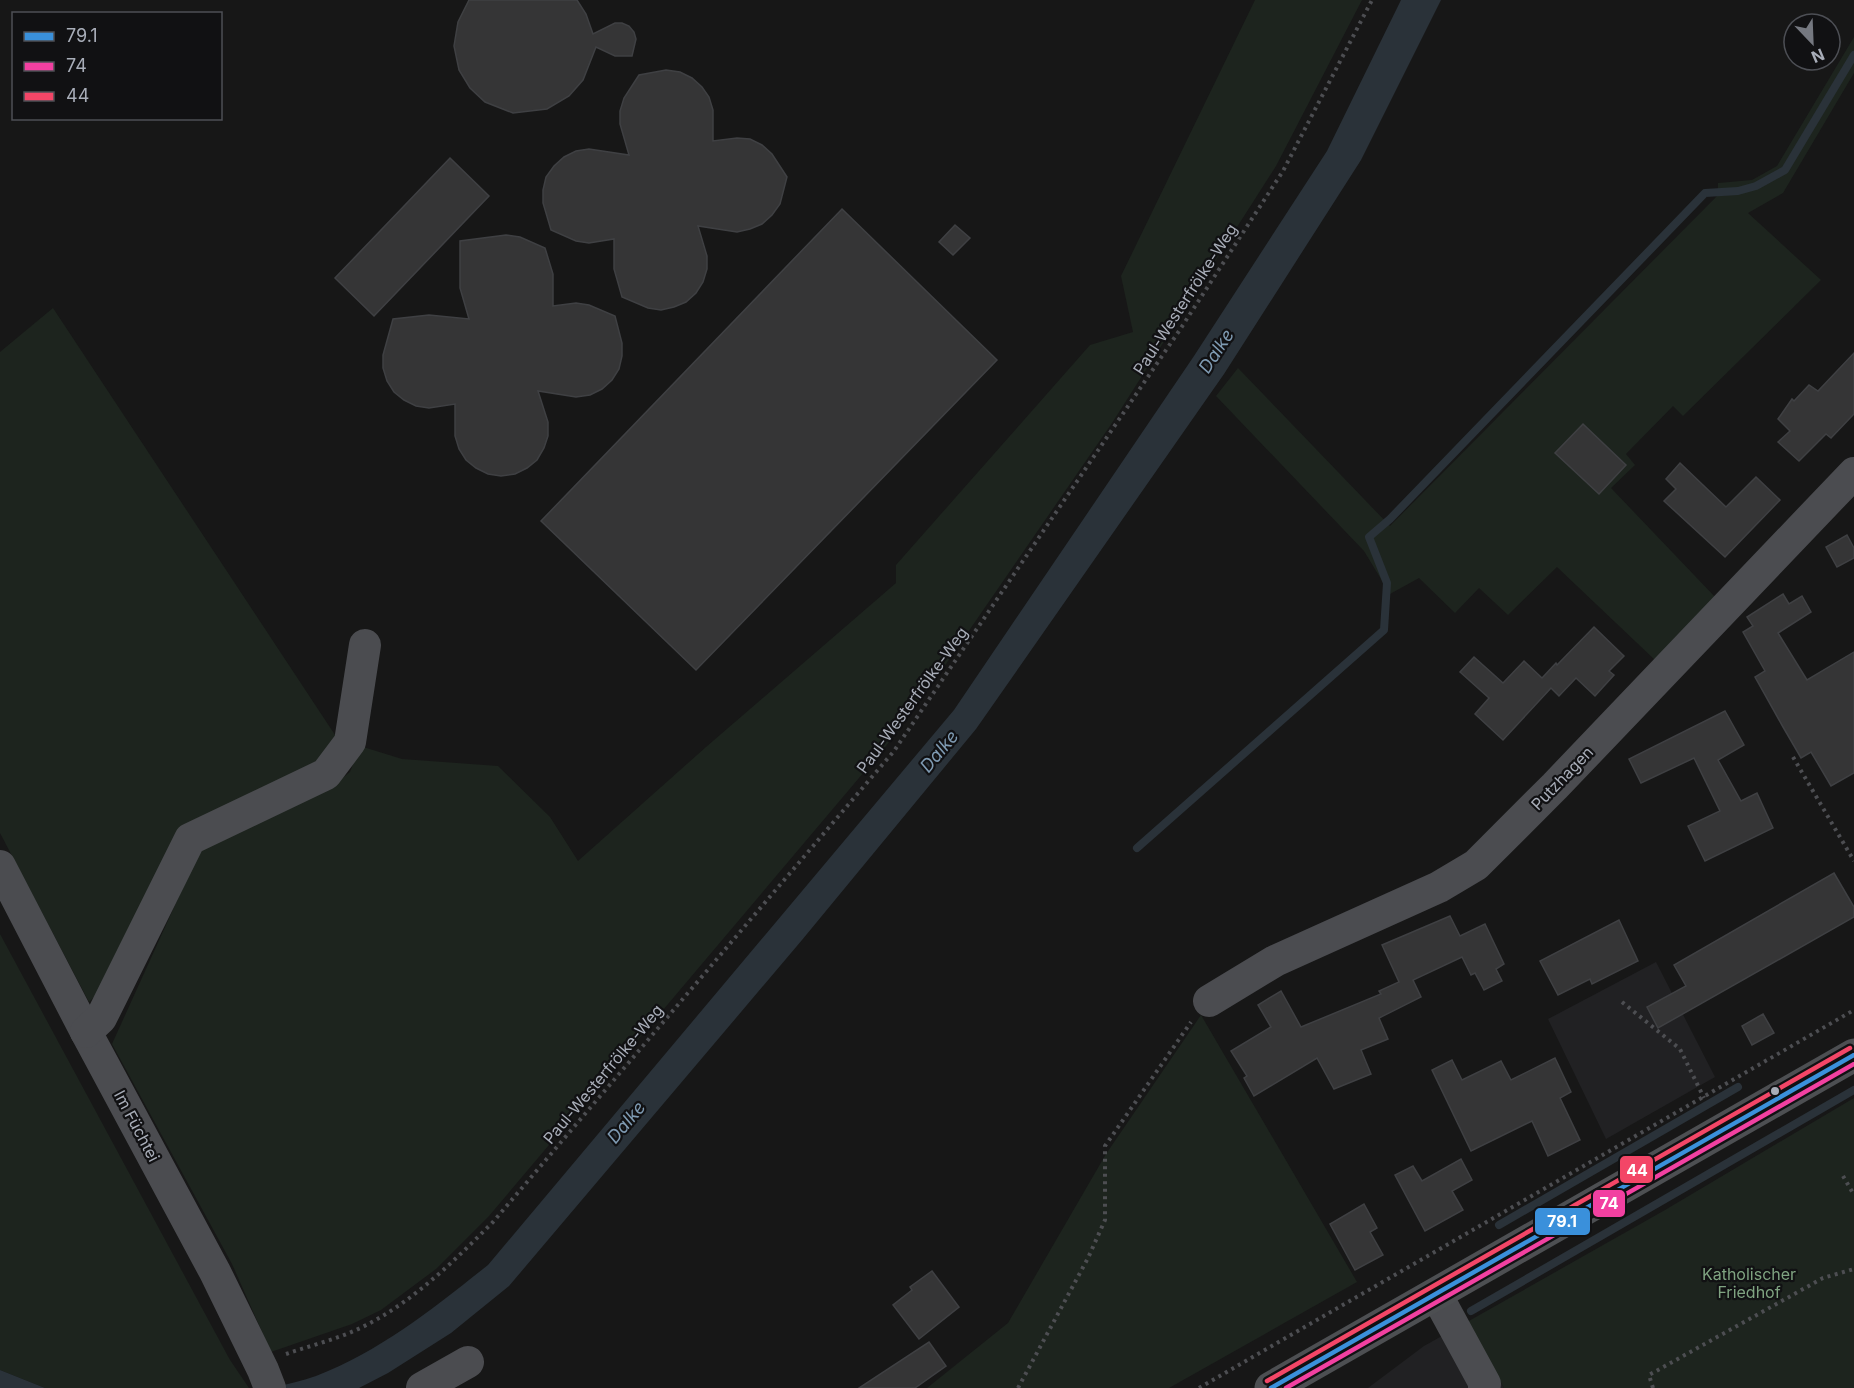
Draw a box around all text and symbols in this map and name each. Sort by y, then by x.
legend [12,12,222,120]
north arrow [1782,12,1842,72]
text: 79.1 [66,25,98,46]
text: N [1808,44,1827,67]
text: 74 [66,55,87,76]
text: 44 [66,85,89,106]
street label: Paul-Westerfrölke-Weg [1129,220,1241,378]
water label: Dalke [1194,325,1238,377]
street label: Paul-Westerfrölke-Weg [852,623,972,777]
water label: Dalke [915,726,963,776]
street label: Putzhagen [1527,742,1597,814]
street label: Paul-Westerfrölke-Weg [539,1000,667,1148]
unlabelled marker [1769,1085,1781,1097]
street label: Im Füchtei [110,1087,164,1165]
water label: Dalke [602,1097,650,1147]
line badge: 44 [1619,1155,1654,1184]
text: 44 [1626,1160,1648,1180]
line badge: 74 [1592,1189,1626,1218]
text: 74 [1599,1193,1619,1213]
line badge: 79.1 [1534,1207,1591,1236]
text: 79.1 [1547,1211,1577,1231]
park label: Katholischer Friedhof [1702,1264,1796,1302]

